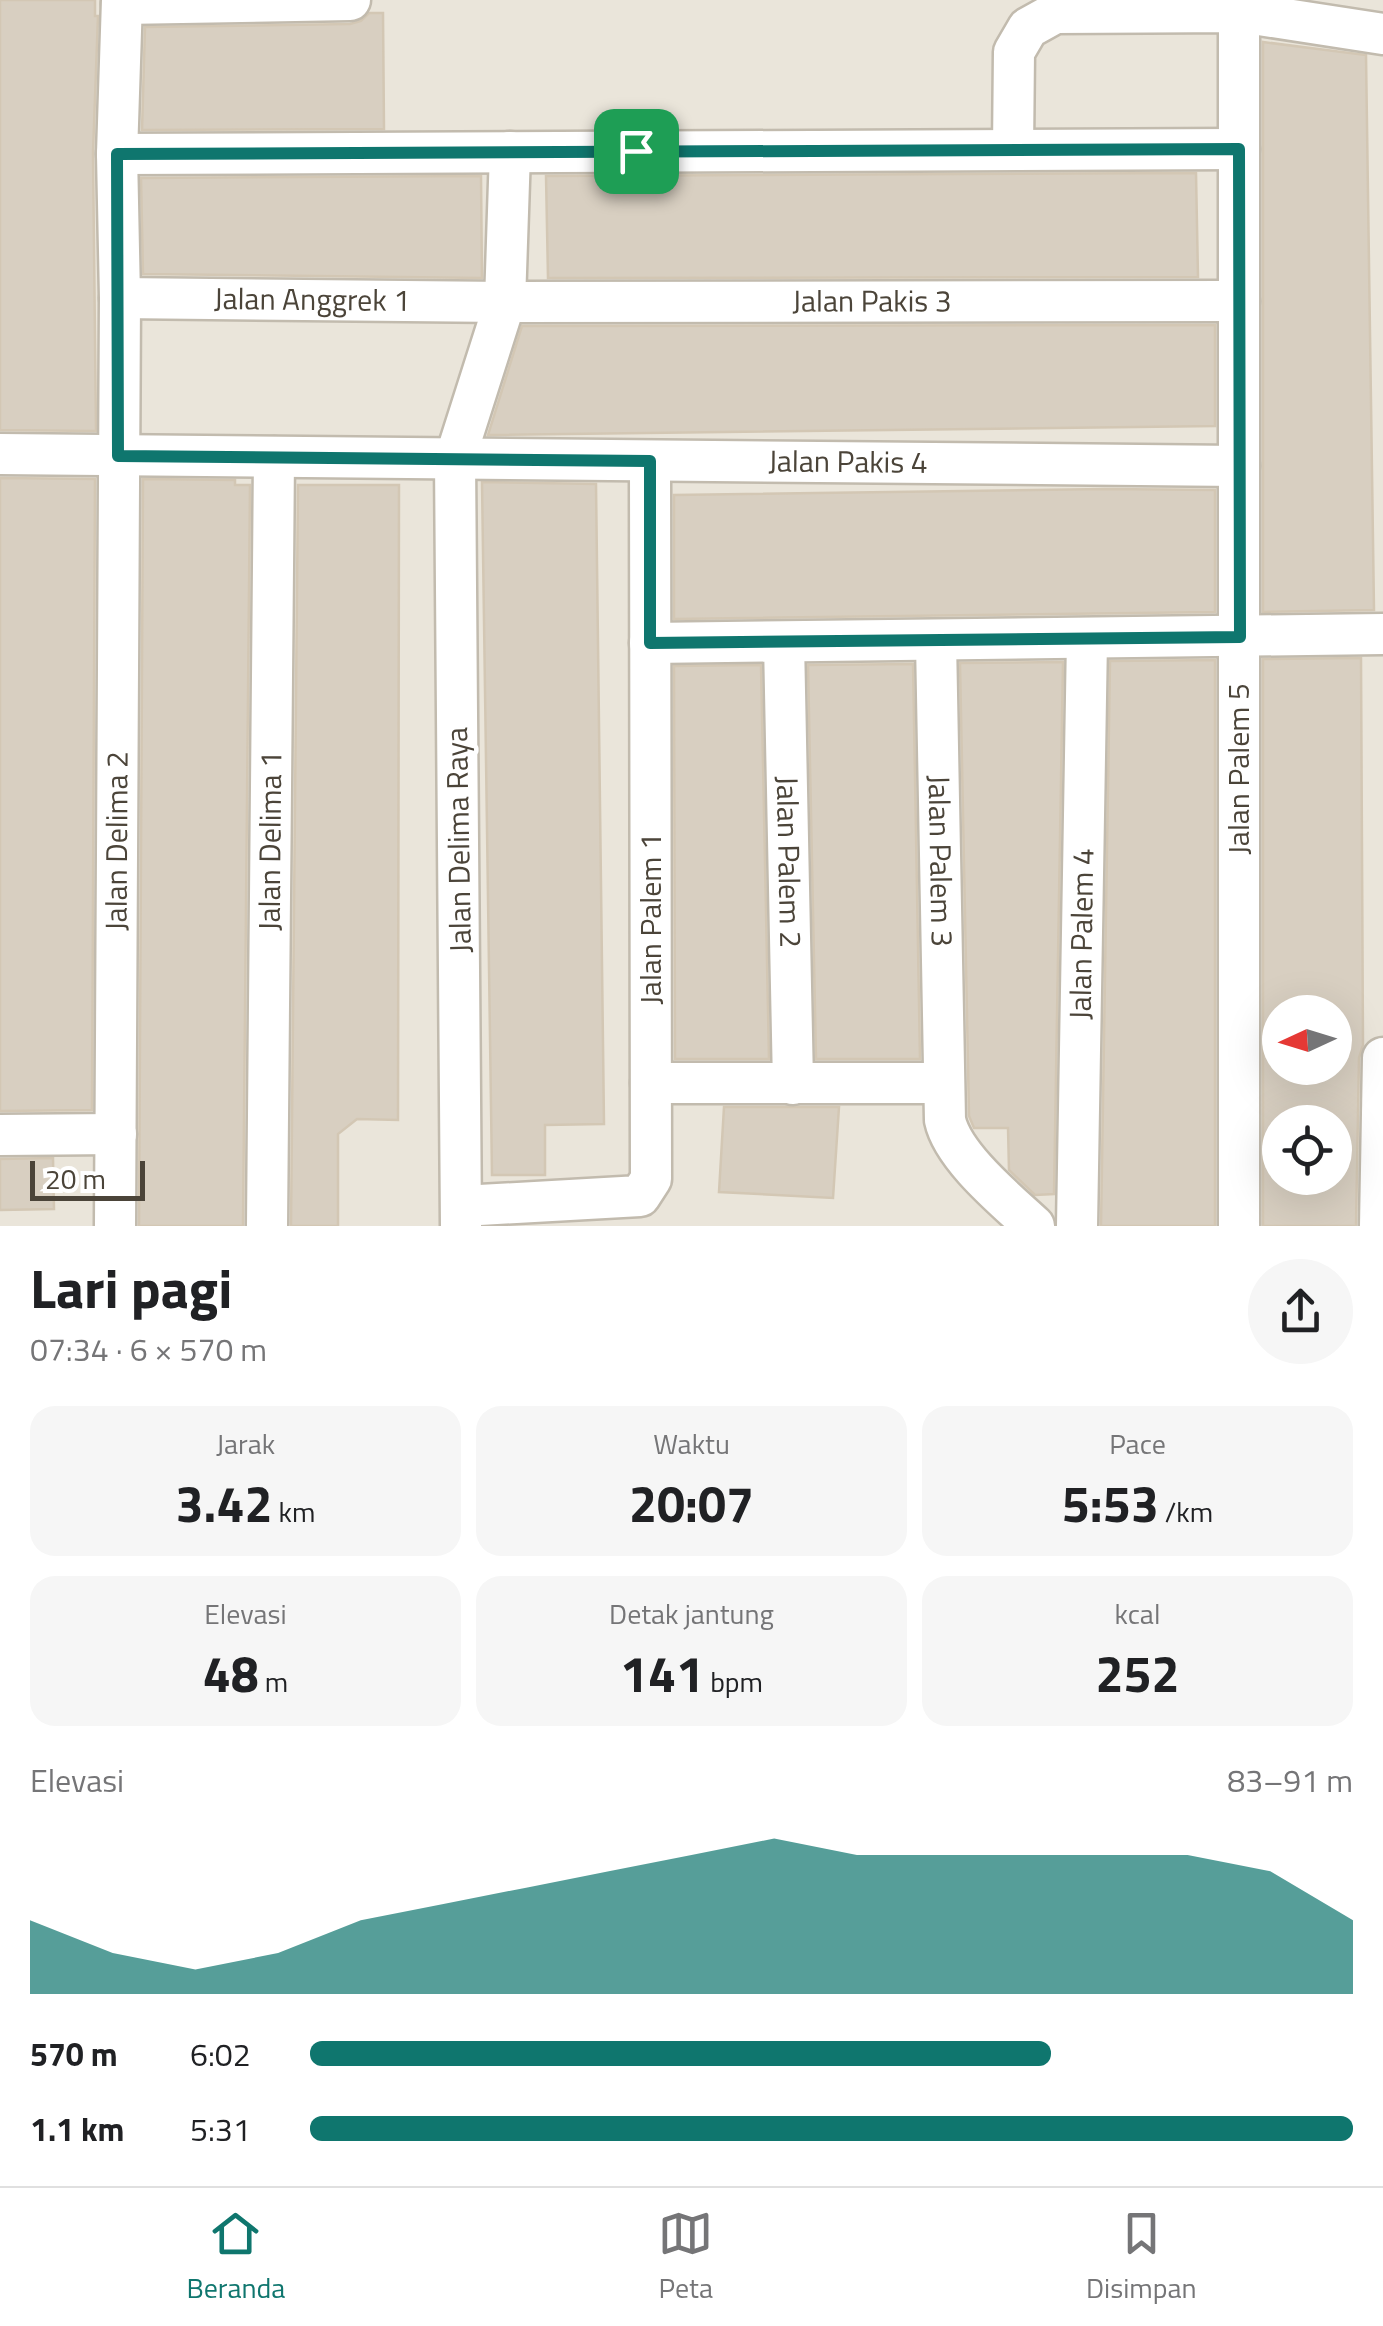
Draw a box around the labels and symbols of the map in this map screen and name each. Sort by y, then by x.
pin [594,109,679,194]
street label: Jalan Anggrek 1 [214,275,410,323]
street label: Jalan Pakis 3 [792,277,952,324]
street label: Jalan Pakis 4 [768,437,928,485]
street label: Jalan Palem 5 [1215,683,1261,855]
street label: Jalan Delima Raya [433,727,483,953]
street label: Jalan Delima 2 [93,751,140,931]
street label: Jalan Delima 1 [246,751,293,931]
street label: Jalan Palem 3 [917,775,966,947]
street label: Jalan Palem 2 [765,776,814,948]
street label: Jalan Palem 1 [627,833,673,1005]
street label: Jalan Palem 4 [1057,848,1105,1020]
north arrow [1262,995,1352,1085]
scale bar [30,1156,145,1200]

